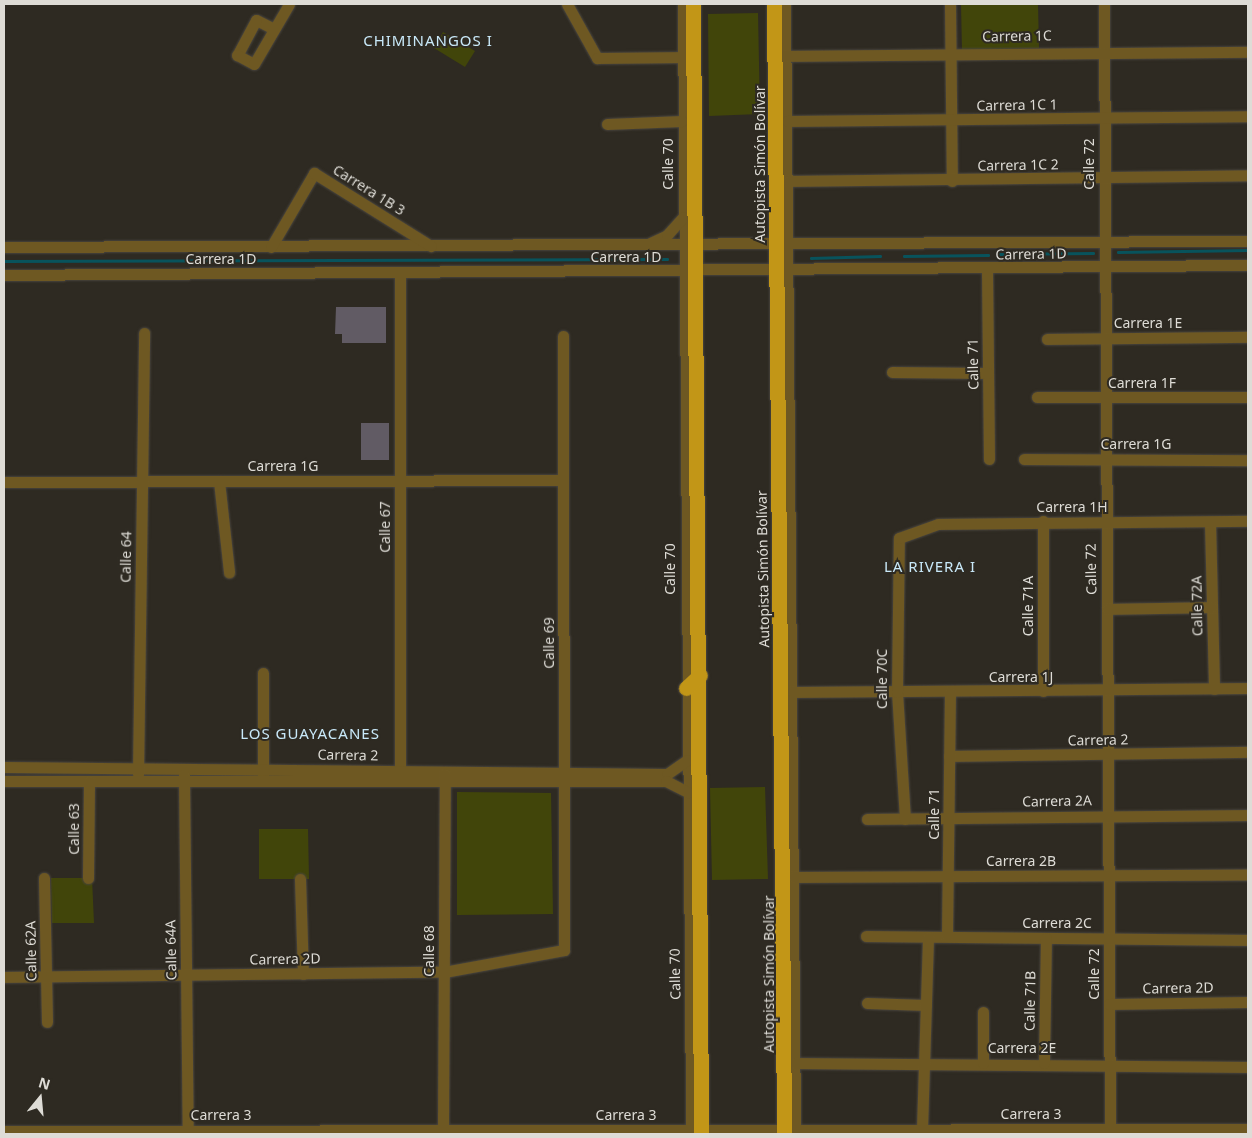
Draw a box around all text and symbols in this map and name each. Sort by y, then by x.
street label: Carrera 1C [982,27,1052,45]
district label: CHIMINANGOS I [362,32,494,50]
street label: Autopista Simón Bolívar [752,85,768,243]
street label: Carrera 1C 1 [976,96,1058,114]
street label: Calle 70 [660,138,676,190]
street label: Calle 72 [1081,138,1097,190]
street label: Carrera 1C 2 [977,156,1059,174]
street label: Carrera 1B 3 [330,161,408,219]
street label: Carrera 1D [995,245,1067,263]
street label: Carrera 1D [590,249,662,265]
street label: Carrera 1D [185,251,257,267]
street label: Carrera 1E [1114,315,1182,331]
street label: Calle 71 [964,338,982,390]
street label: Carrera 1F [1108,375,1176,391]
street label: Carrera 1G [1100,436,1172,452]
street label: Carrera 1G [247,458,319,474]
street label: Autopista Simón Bolívar [753,490,773,648]
street label: Carrera 1H [1036,499,1108,515]
street label: Calle 67 [377,501,393,553]
street label: Calle 64 [117,531,135,583]
street label: Calle 70 [662,543,678,595]
street label: Calle 72 [1082,543,1100,595]
district label: LA RIVERA I [883,558,977,576]
street label: Calle 71A [1020,576,1036,636]
street label: Calle 72A [1188,576,1206,636]
street label: Calle 69 [541,617,557,669]
street label: Calle 70C [874,649,890,709]
street label: Carrera 1J [989,669,1053,685]
district label: LOS GUAYACANES [238,725,382,743]
street label: Carrera 2 [1067,731,1129,749]
street label: Carrera 2 [317,746,379,764]
street label: Calle 71 [926,788,942,840]
street label: Carrera 2A [1022,792,1092,810]
street label: Calle 63 [66,803,82,855]
street label: Carrera 2B [986,853,1056,869]
street label: Autopista Simón Bolívar [761,895,777,1053]
street label: Carrera 2C [1022,915,1092,931]
street label: Calle 64A [162,920,180,980]
street label: Calle 62A [22,921,40,981]
street label: Calle 68 [421,925,437,977]
street label: Calle 70 [666,948,684,1000]
street label: Calle 72 [1086,948,1102,1000]
street label: Carrera 2D [249,950,321,968]
street label: Calle 71B [1021,971,1039,1031]
street label: Carrera 2D [1142,979,1214,997]
street label: Carrera 2E [988,1040,1056,1056]
text: N [36,1072,53,1094]
north arrow [15,1073,65,1123]
street label: Carrera 3 [1001,1106,1061,1122]
street label: Carrera 3 [191,1107,251,1123]
street label: Carrera 3 [596,1107,656,1123]

